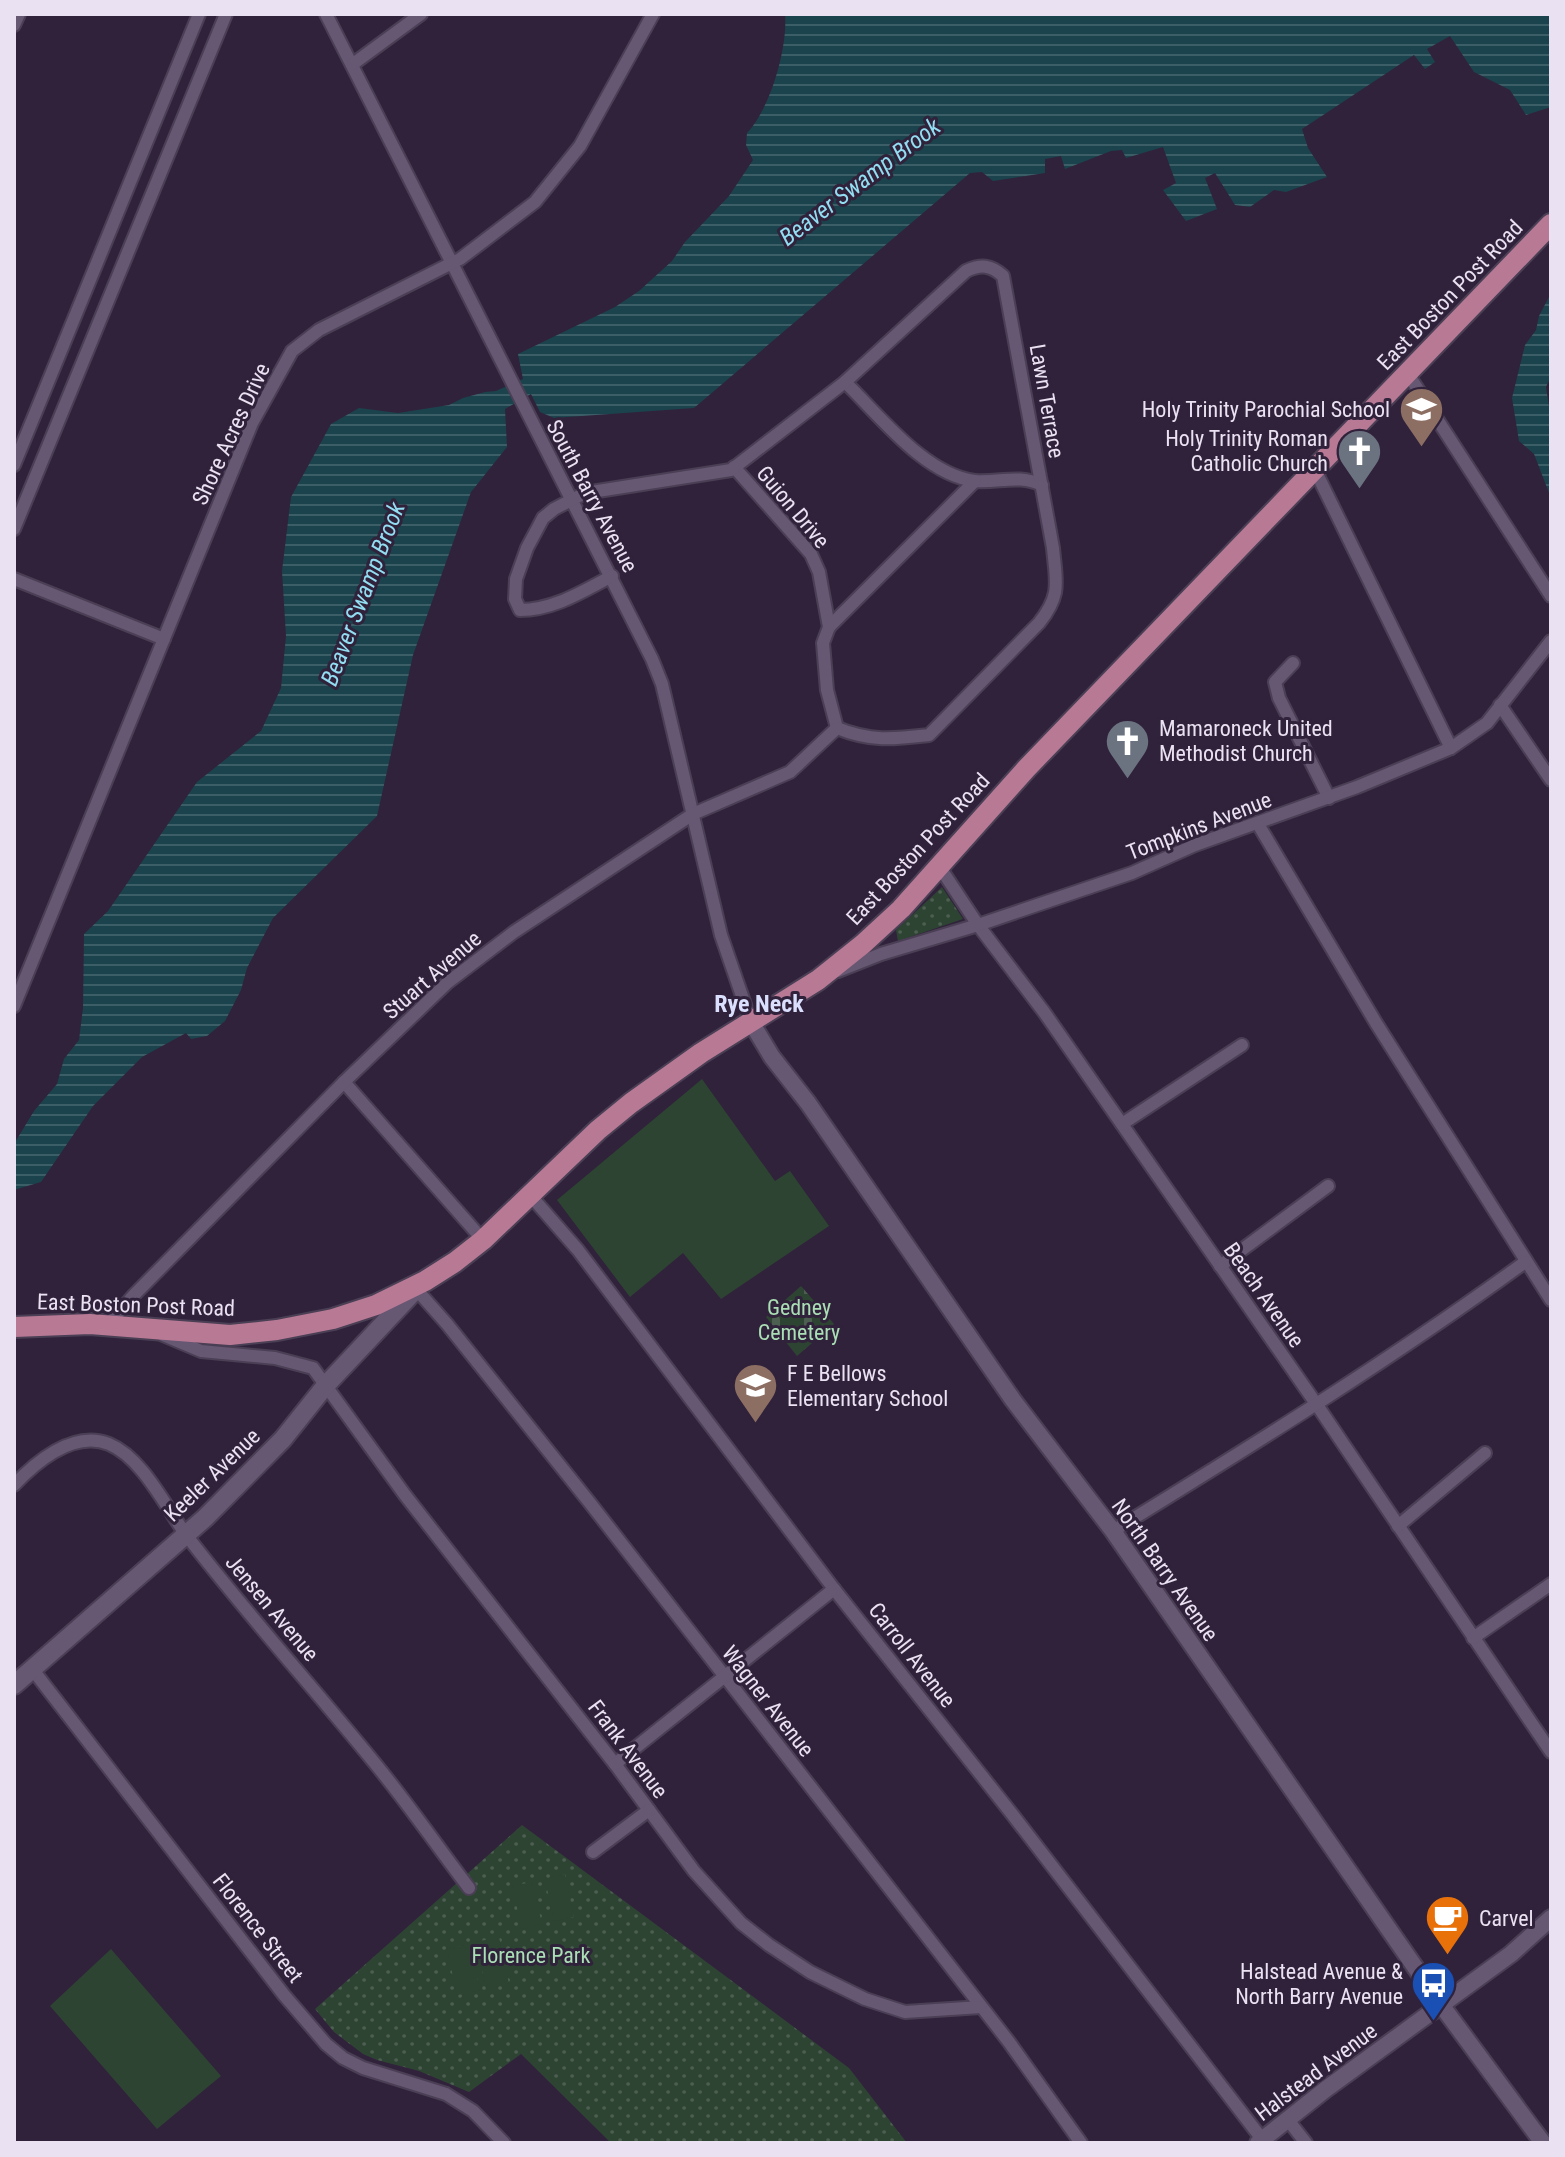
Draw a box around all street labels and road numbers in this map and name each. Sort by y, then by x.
street label: East Boston Post Road [1372,215,1528,375]
street label: Lawn Terrace [1025,342,1069,460]
street label: Shore Acres Drive [187,359,275,509]
street label: South Barry Avenue [541,416,643,576]
street label: Guion Drive [752,461,834,553]
street label: East Boston Post Road [841,768,995,930]
street label: Tompkins Avenue [1123,787,1275,865]
street label: Stuart Avenue [378,926,486,1024]
street label: Beach Avenue [1219,1238,1309,1352]
street label: East Boston Post Road [37,1289,235,1321]
street label: Keeler Avenue [159,1423,265,1527]
street label: North Barry Avenue [1107,1494,1223,1646]
street label: Jensen Avenue [220,1550,324,1666]
street label: Carroll Avenue [863,1598,961,1712]
street label: Wagner Avenue [717,1641,819,1761]
street label: Frank Avenue [583,1695,673,1803]
street label: Florence Street [208,1869,308,1987]
street label: Halstead Avenue [1250,2018,1382,2126]

